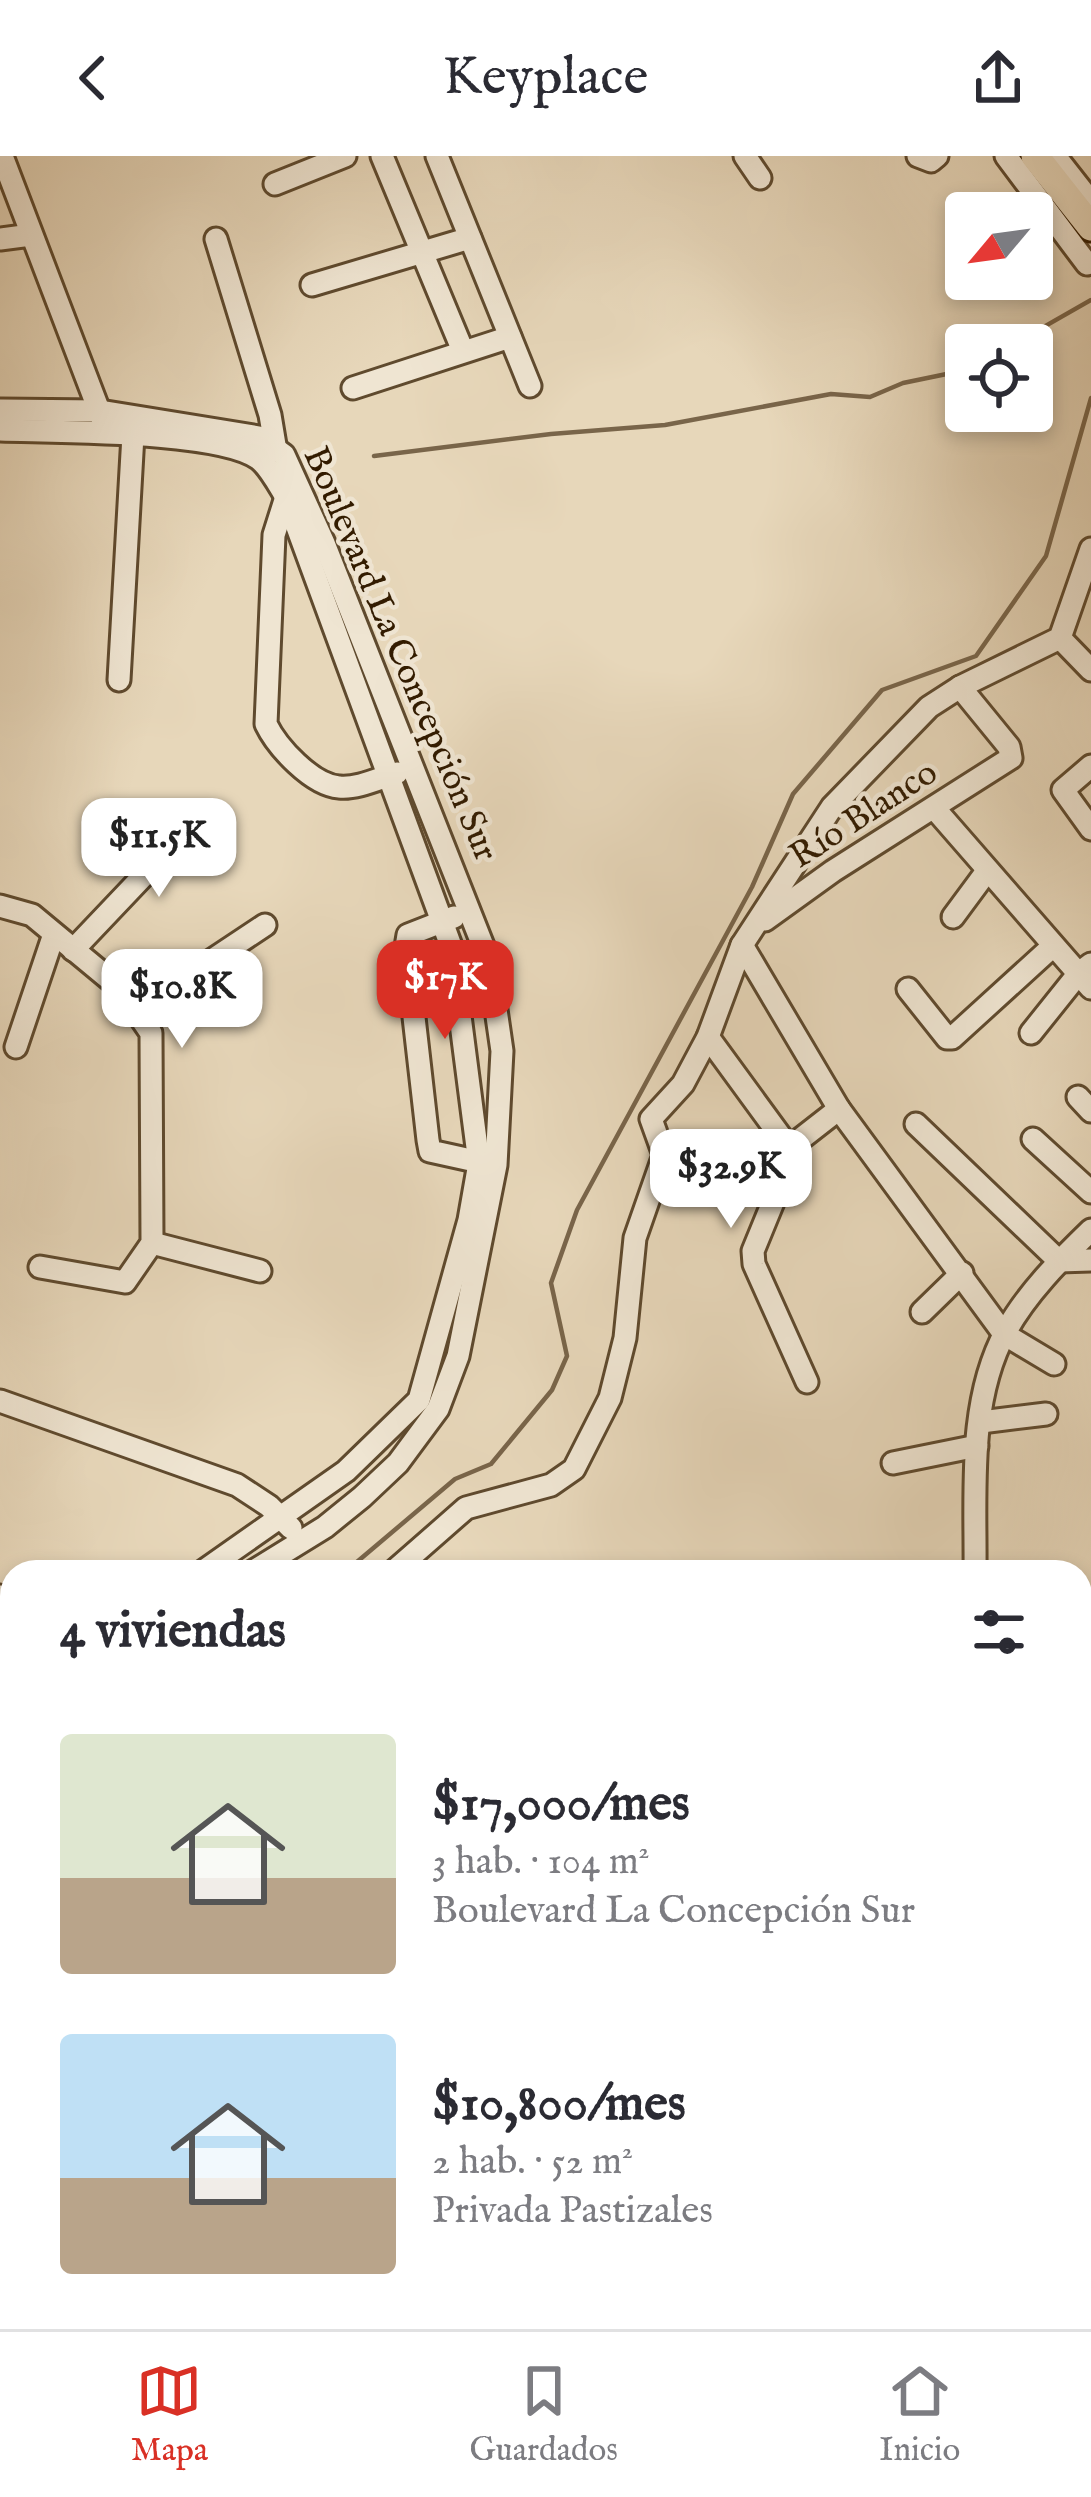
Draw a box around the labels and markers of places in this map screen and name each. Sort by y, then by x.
pin: $11.5K [61,798,257,900]
pin: $17K [374,940,516,1042]
pin: $10.8K [84,949,280,1051]
pin: $32.9K [633,1129,829,1231]

